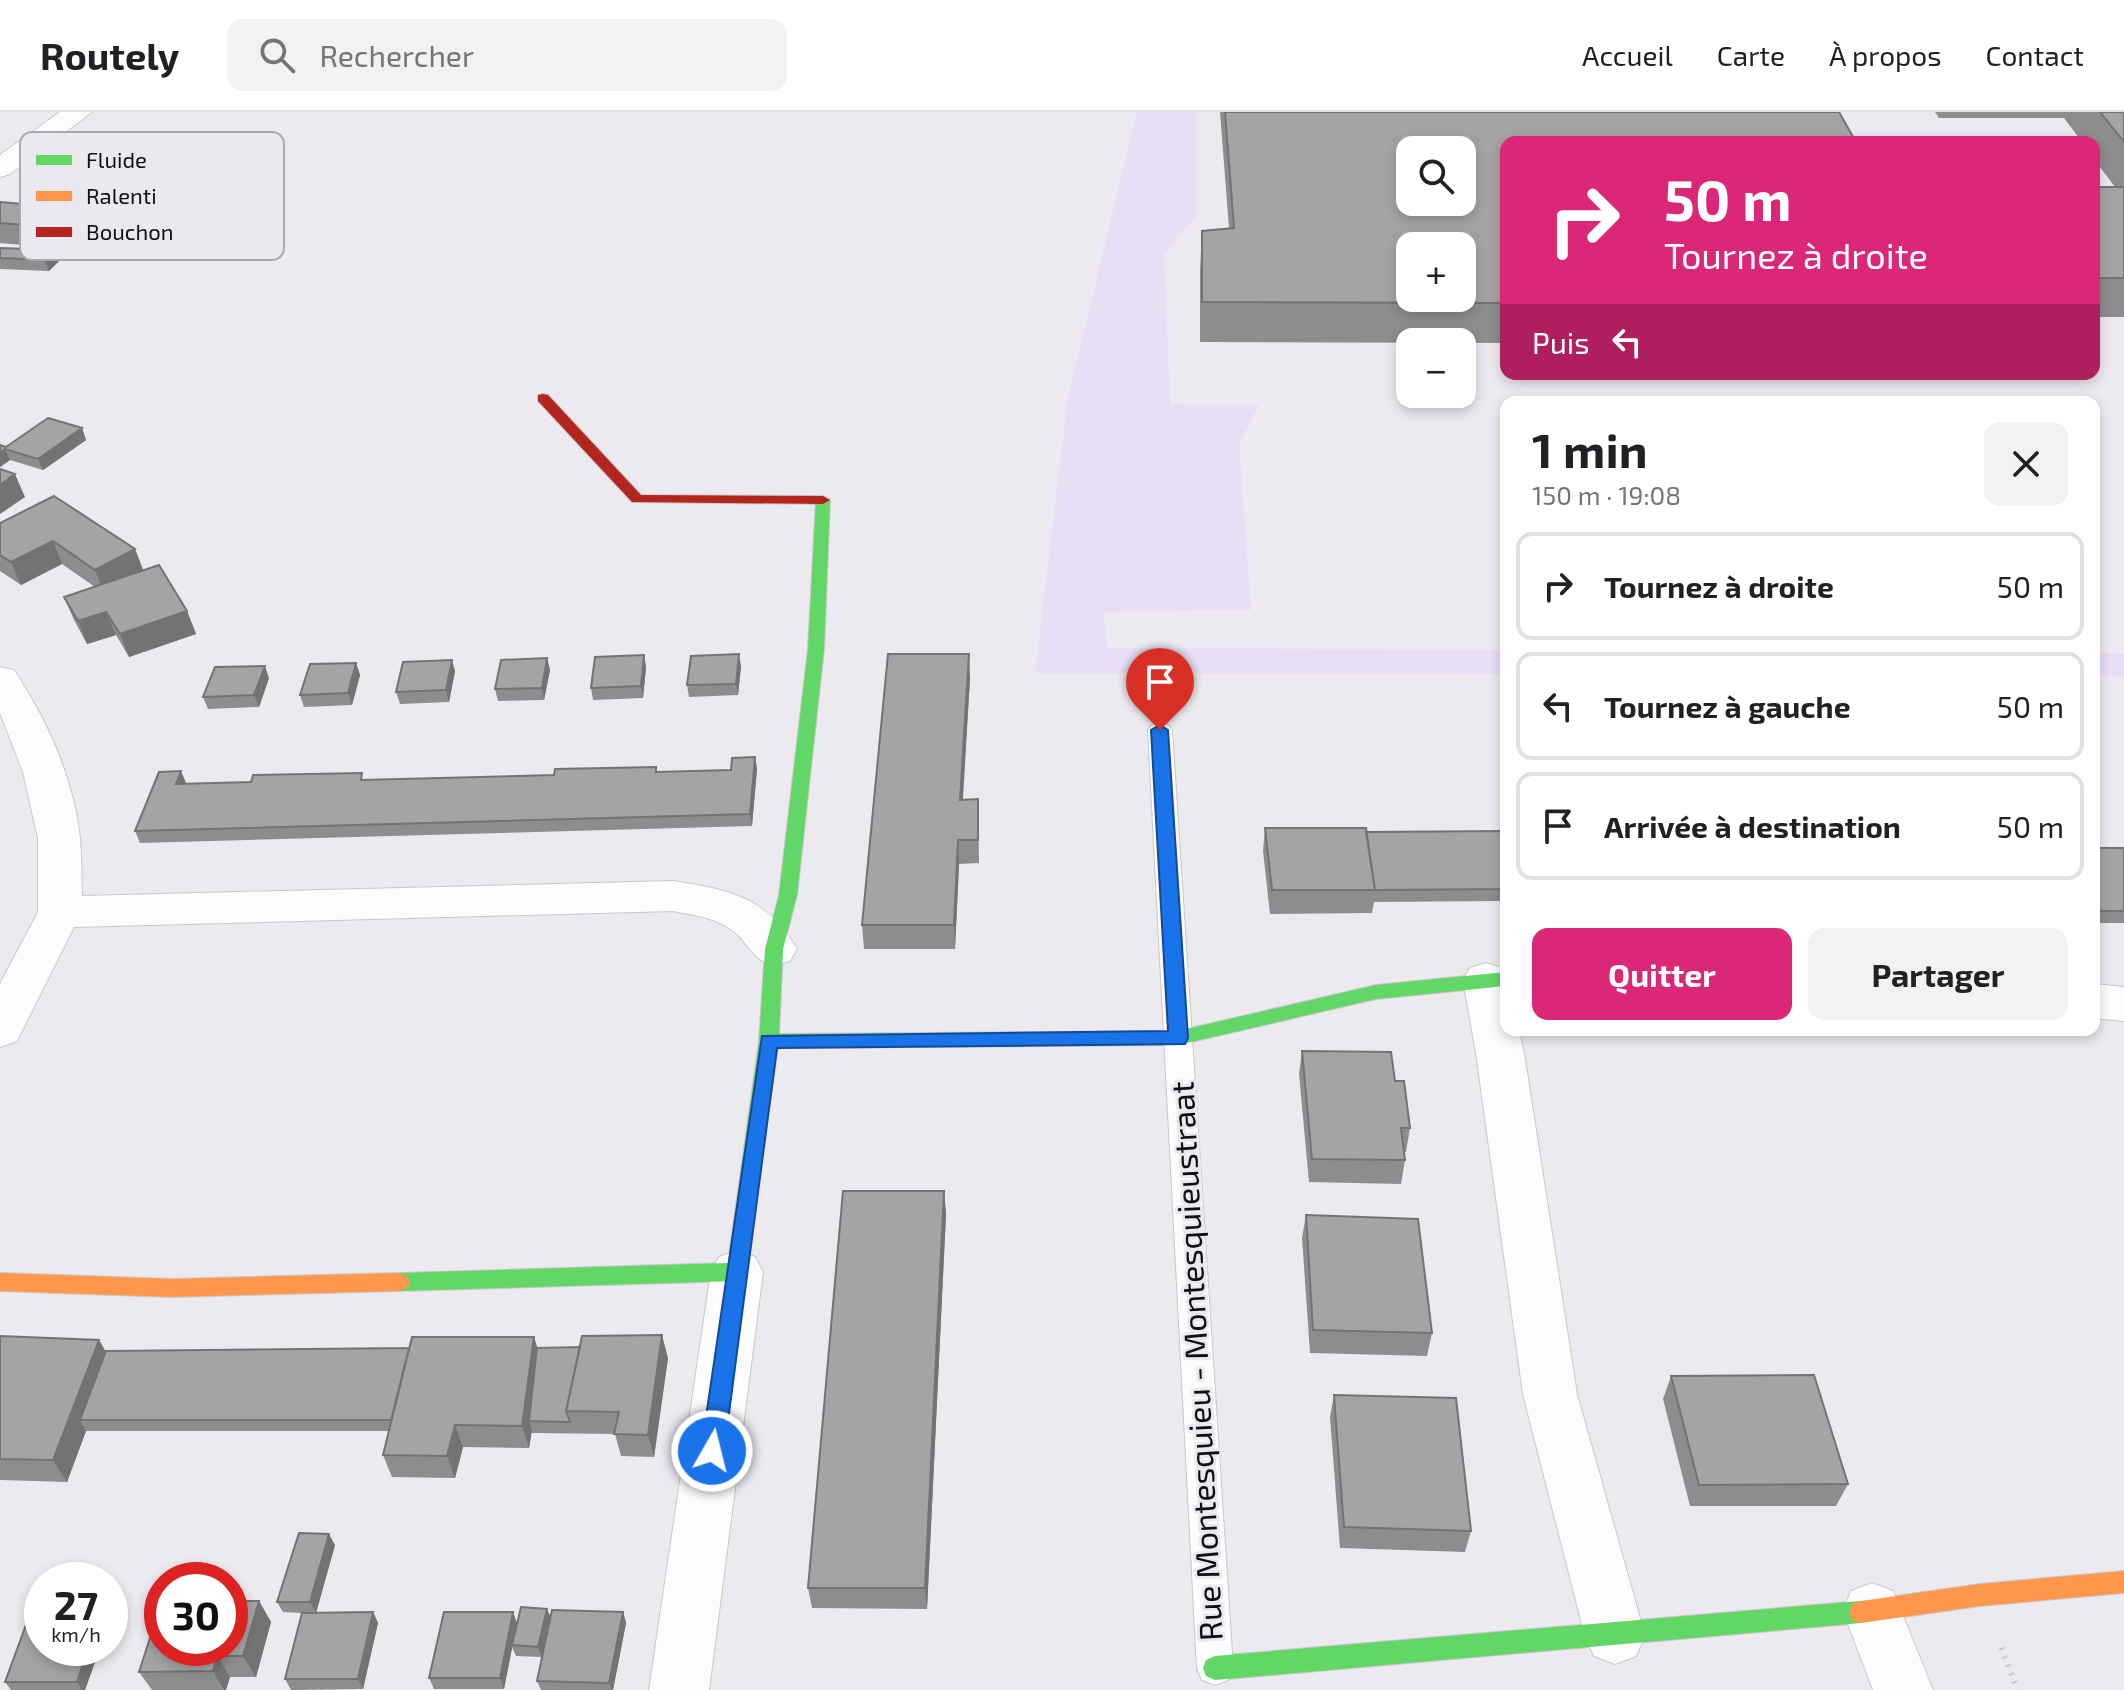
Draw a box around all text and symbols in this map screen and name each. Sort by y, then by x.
search box [227,19,787,91]
text: Routely [40,32,179,78]
icon: search [255,33,299,77]
text: Rechercher [319,37,474,73]
text: Accueil [1582,38,1673,72]
text: Carte [1717,38,1785,72]
text: À propos [1829,38,1941,72]
text: Contact [1985,38,2084,72]
legend [20,132,284,260]
map controls [1396,136,1476,408]
button: search [1396,136,1476,216]
text: Fluide [86,146,147,172]
text: 50 m [1664,165,1792,232]
icon: right [1532,168,1636,272]
text: Ralenti [86,182,157,208]
text: Bouchon [86,218,174,244]
button: + [1396,232,1476,312]
text: Tournez à droite [1664,233,1928,276]
icon: left [1605,320,1649,364]
text: Puis [1532,324,1589,360]
button: − [1396,328,1476,408]
text: 1 min [1532,420,1648,478]
button: close [1984,422,2068,506]
text: 150 m · 19:08 [1532,479,1681,510]
icon: right [1536,564,1580,608]
text: Tournez à droite [1604,568,1834,604]
text: 50 m [1997,568,2064,604]
pin [1126,648,1194,730]
icon: arrive [1138,660,1182,704]
icon: left [1536,684,1580,728]
text: Tournez à gauche [1604,688,1851,724]
text: 50 m [1997,688,2064,724]
icon: arrive [1536,804,1580,848]
text: Arrivée à destination [1604,808,1901,844]
text: 50 m [1997,808,2064,844]
button: Quitter [1532,928,1792,1020]
button: Partager [1808,928,2068,1020]
street label: Rue Montesquieu - Montesquieustraat [1161,1080,1229,1642]
position arrow [670,1409,754,1493]
speed limit sign: 30 [144,1562,248,1666]
text: 27 [54,1580,98,1628]
text: km/h [51,1622,101,1646]

